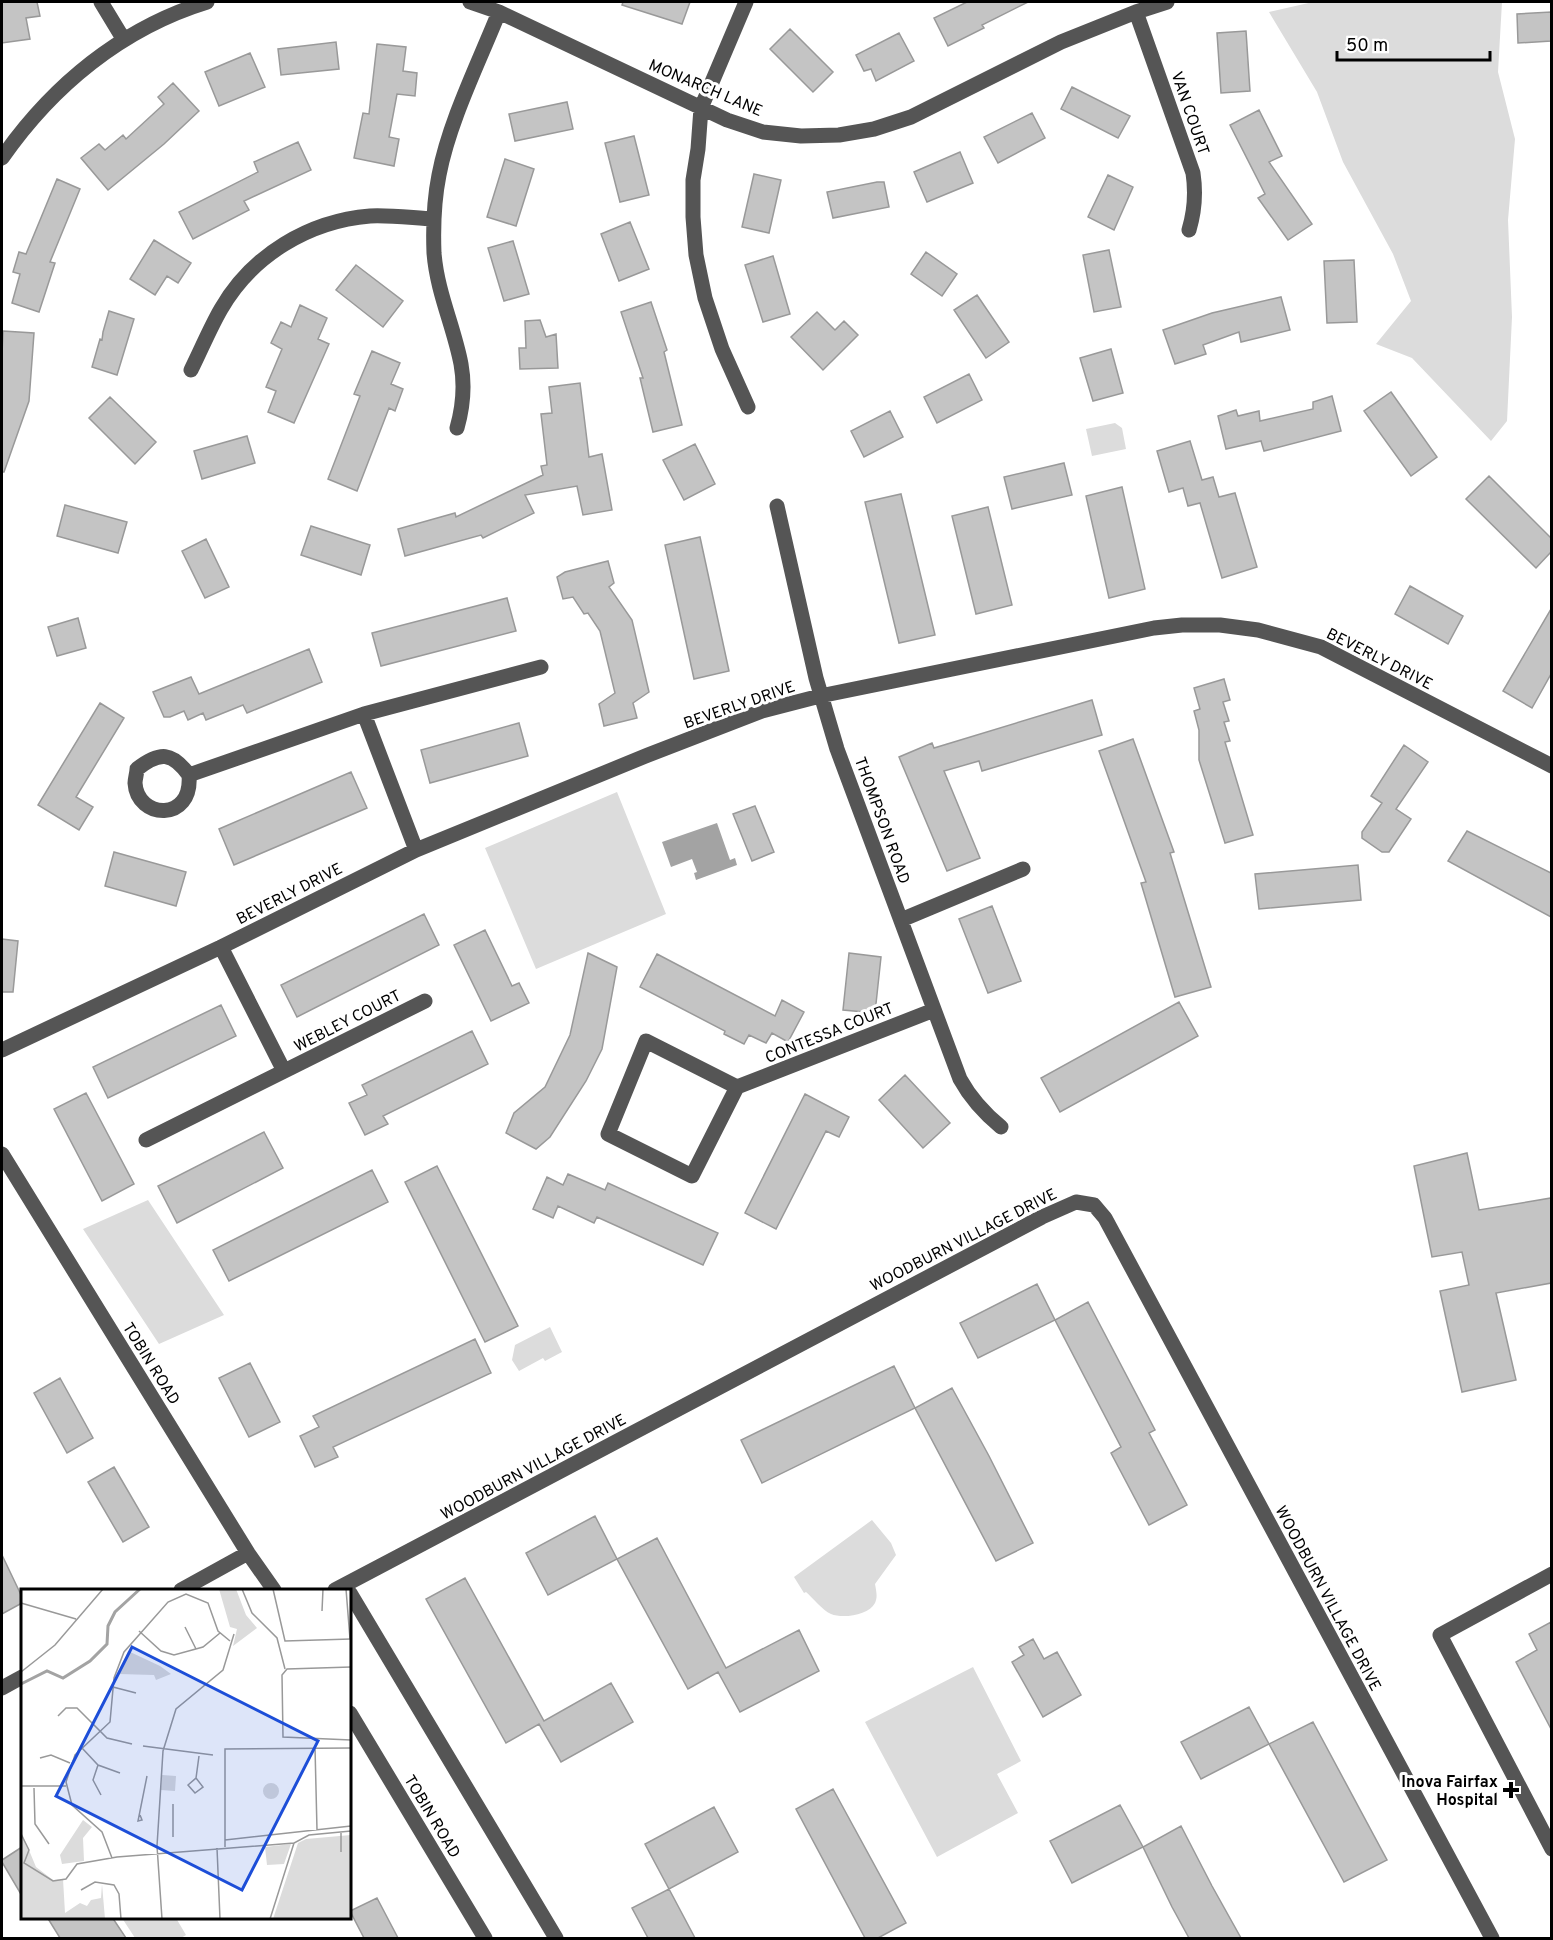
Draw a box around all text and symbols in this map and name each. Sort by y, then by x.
scale bar [1337,24,1490,62]
text: 50 m [1346,35,1388,58]
street label: MONARCH LANE [645,56,765,122]
street label: VAN COURT [1165,69,1213,158]
street label: BEVERLY DRIVE [1323,624,1436,695]
street label: BEVERLY DRIVE [681,677,798,734]
street label: THOMPSON ROAD [849,754,913,887]
street label: BEVERLY DRIVE [233,859,346,930]
street label: WEBLEY COURT [291,986,405,1057]
street label: CONTESSA COURT [763,999,897,1069]
street label: WOODBURN VILLAGE DRIVE [867,1185,1061,1297]
street label: TOBIN ROAD [117,1319,183,1409]
street label: WOODBURN VILLAGE DRIVE [438,1410,630,1525]
street label: WOODBURN VILLAGE DRIVE [1270,1503,1385,1695]
inset map [21,1589,351,1919]
street label: TOBIN ROAD [399,1772,464,1862]
place label: Inova Fairfax Hospital [1401,1773,1498,1811]
marker: Inova Fairfax Hospital [1502,1781,1520,1799]

